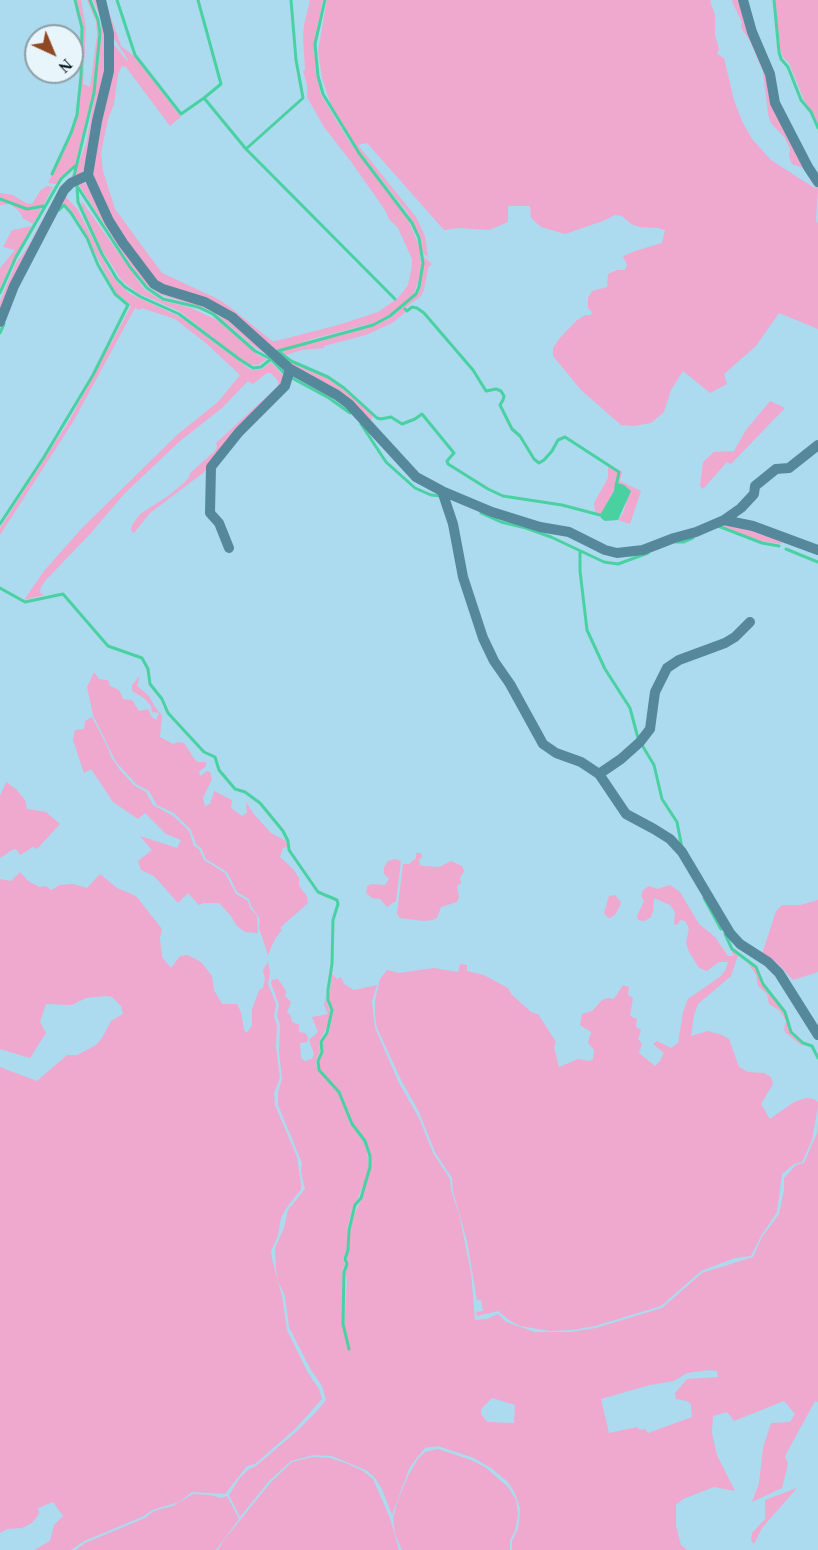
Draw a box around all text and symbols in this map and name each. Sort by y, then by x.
north arrow [24,24,84,84]
text: N [55,56,76,76]

